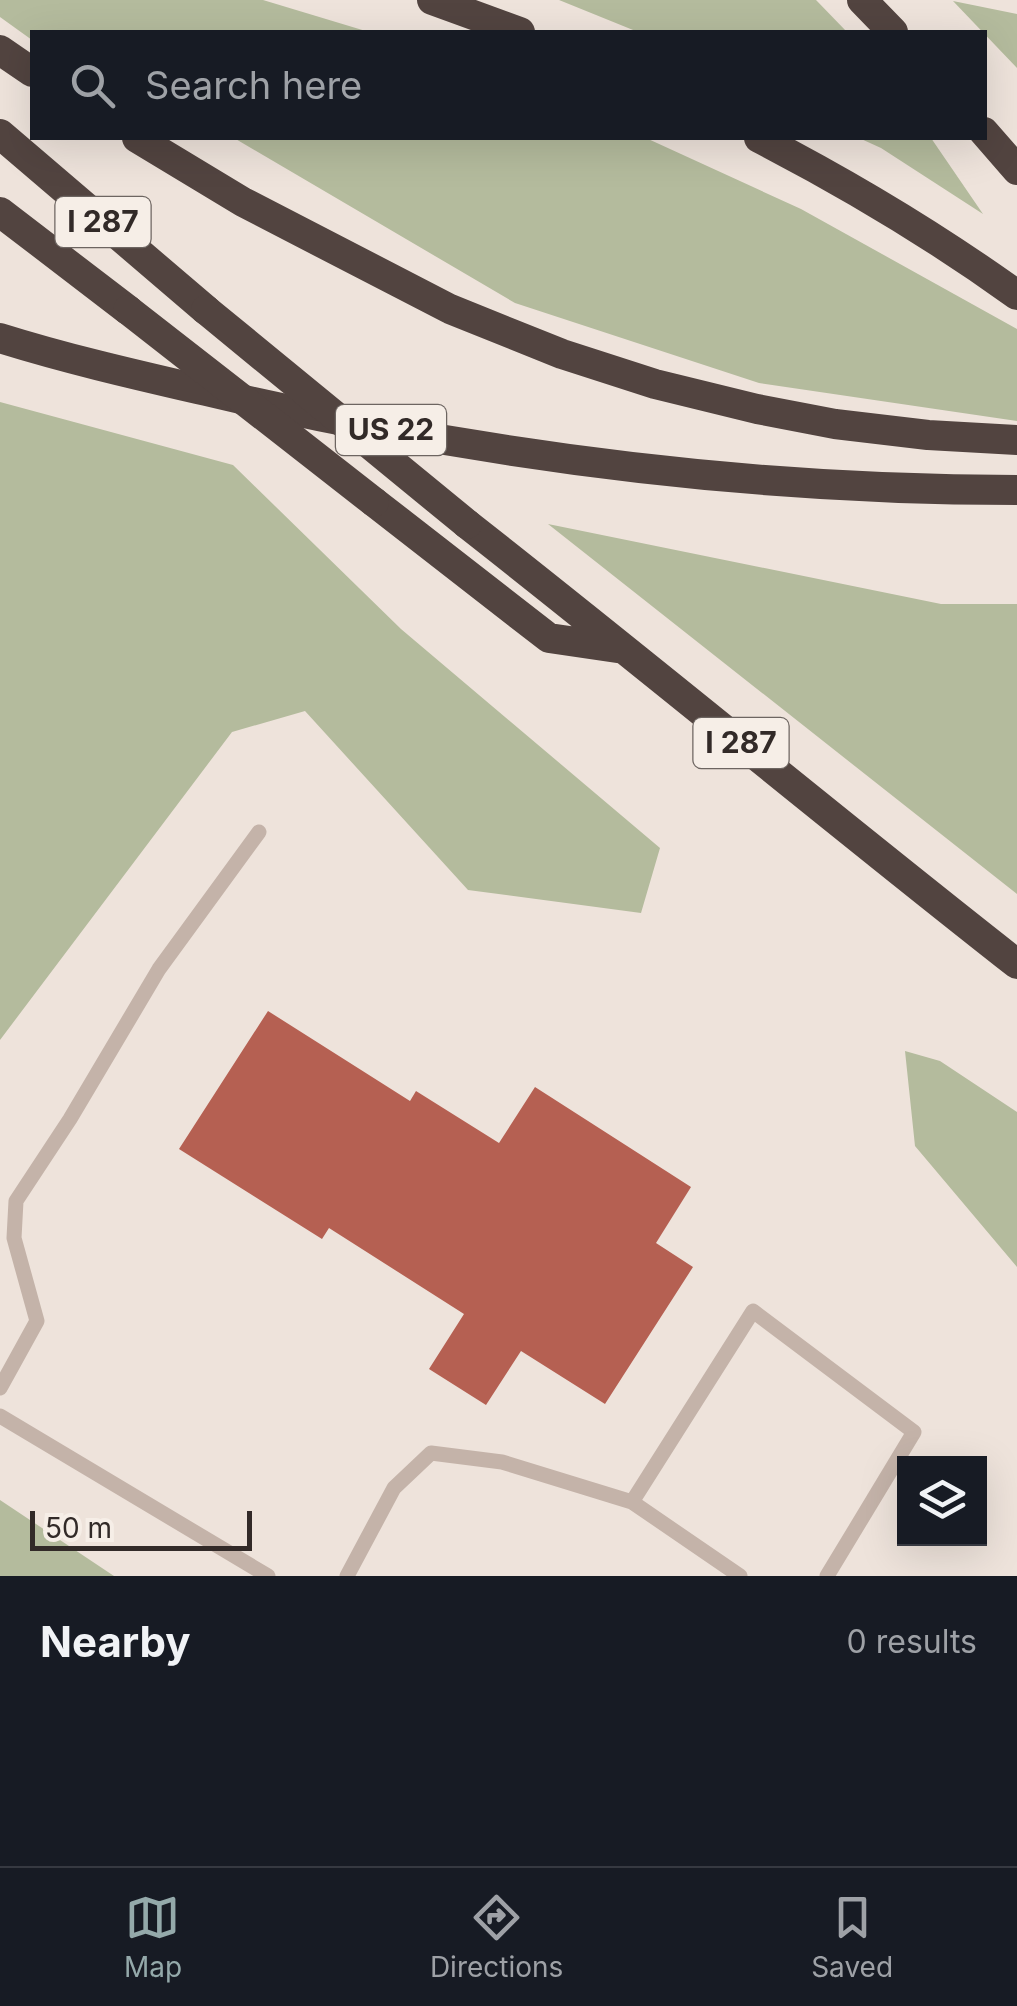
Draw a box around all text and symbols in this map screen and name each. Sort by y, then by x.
search box [30,30,987,140]
icon: search [65,58,120,113]
text: Search here [145,62,362,108]
road number: I 287 [56,197,150,247]
road number: US 22 [336,405,446,455]
road number: I 287 [694,718,788,768]
map controls [897,1456,987,1546]
button: layers [897,1456,987,1546]
scale bar [30,1506,252,1550]
text: 50 m [45,1511,112,1545]
text: Nearby [40,1616,191,1667]
text: 0 results [847,1622,977,1661]
tab: Map [124,1890,182,1984]
tab: Directions [430,1890,563,1984]
tab: Saved [811,1890,893,1984]

